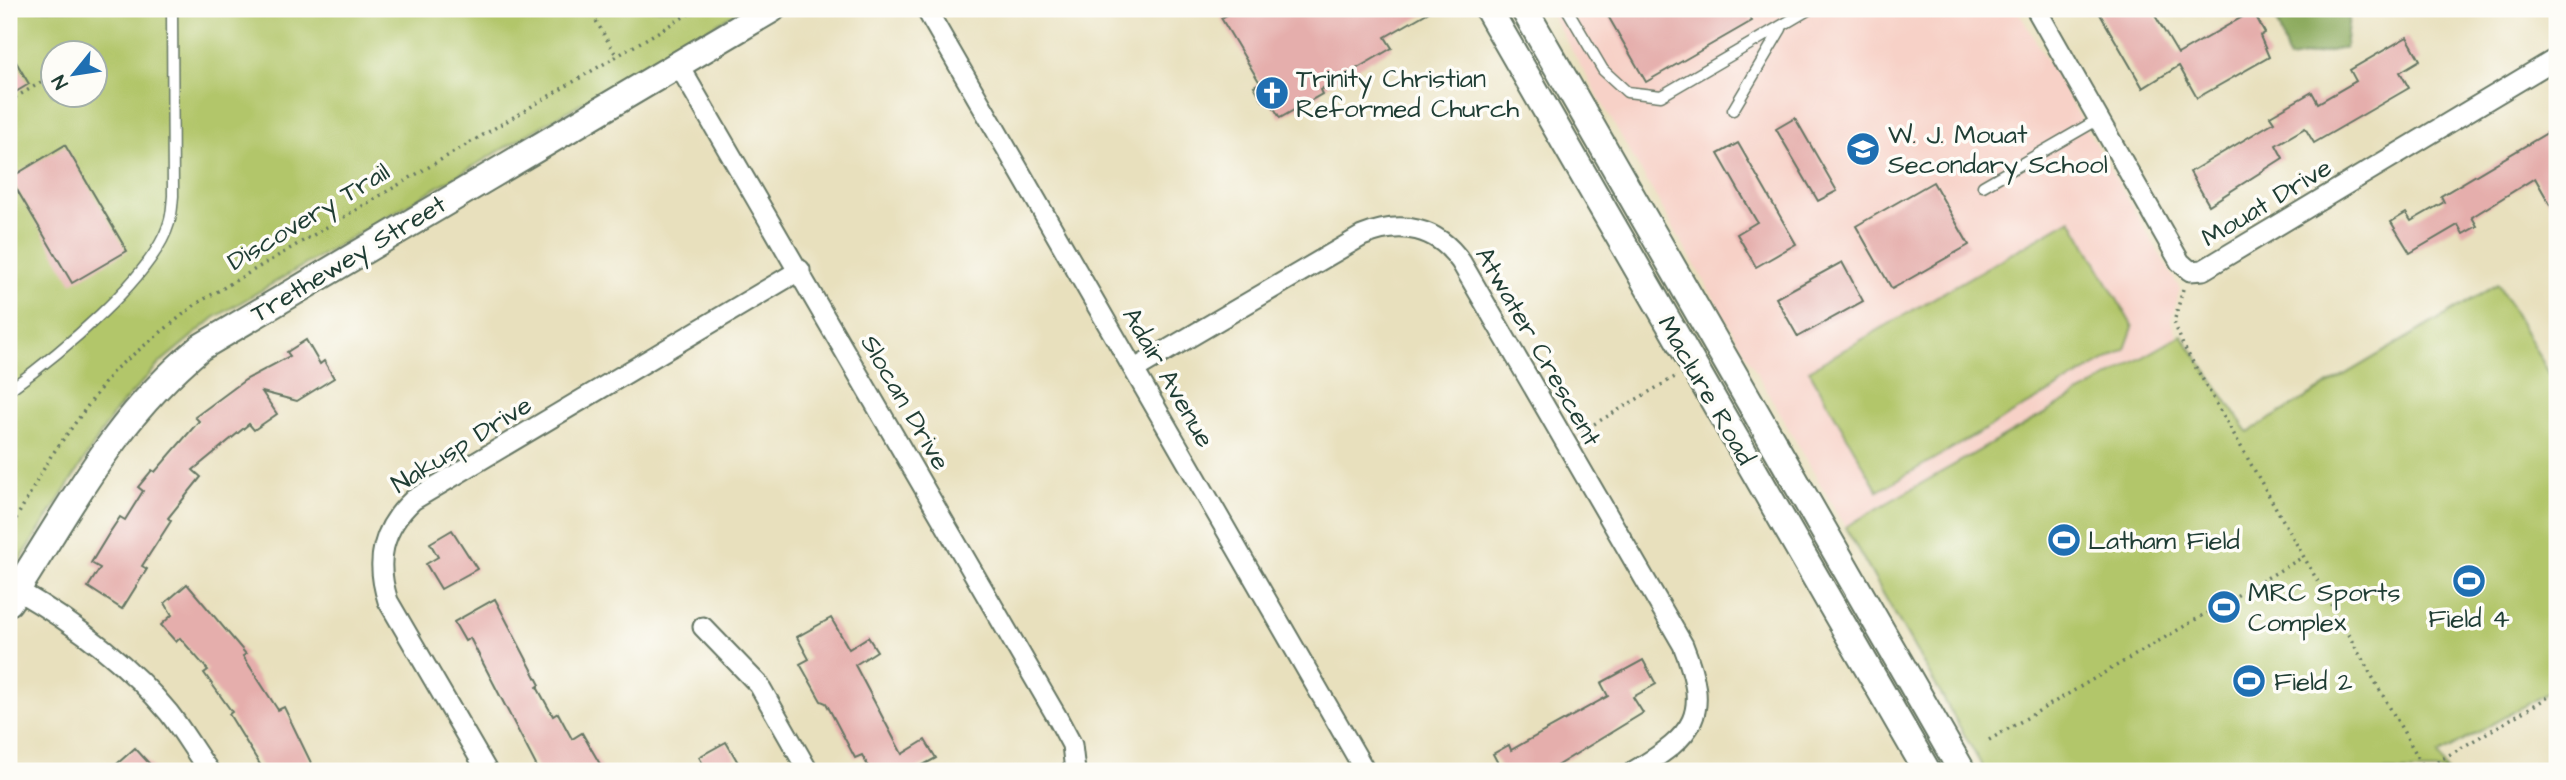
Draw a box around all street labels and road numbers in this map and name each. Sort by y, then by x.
street label: Mouat Drive [2195,150,2338,256]
street label: Discovery Trail [221,154,397,281]
street label: Trethewey Street [244,186,454,333]
street label: Atwater Crescent [1466,240,1610,453]
street label: Adair Avenue [1113,301,1223,454]
street label: Maclure Road [1649,309,1763,472]
street label: Slocan Drive [852,328,959,477]
street label: Nakusp Drive [384,387,539,502]

